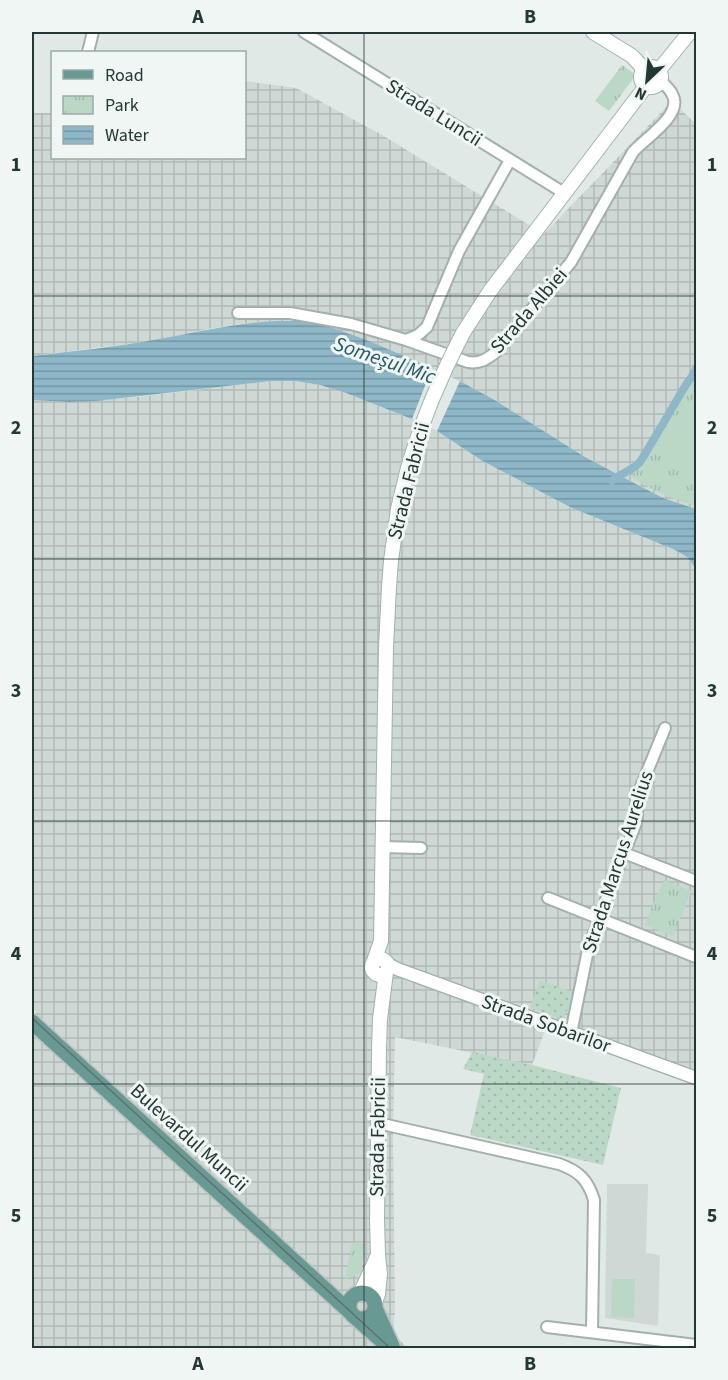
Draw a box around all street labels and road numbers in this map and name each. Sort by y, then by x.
street label: Strada Luncii [380,72,488,154]
street label: Strada Albiei [484,262,574,360]
street label: Strada Fabricii [381,419,437,543]
street label: Strada Marcus Aurelius [575,767,661,957]
street label: Strada Sobarilor [477,988,615,1060]
street label: Bulevardul Muncii [124,1077,254,1199]
street label: Strada Fabricii [363,1077,393,1197]

